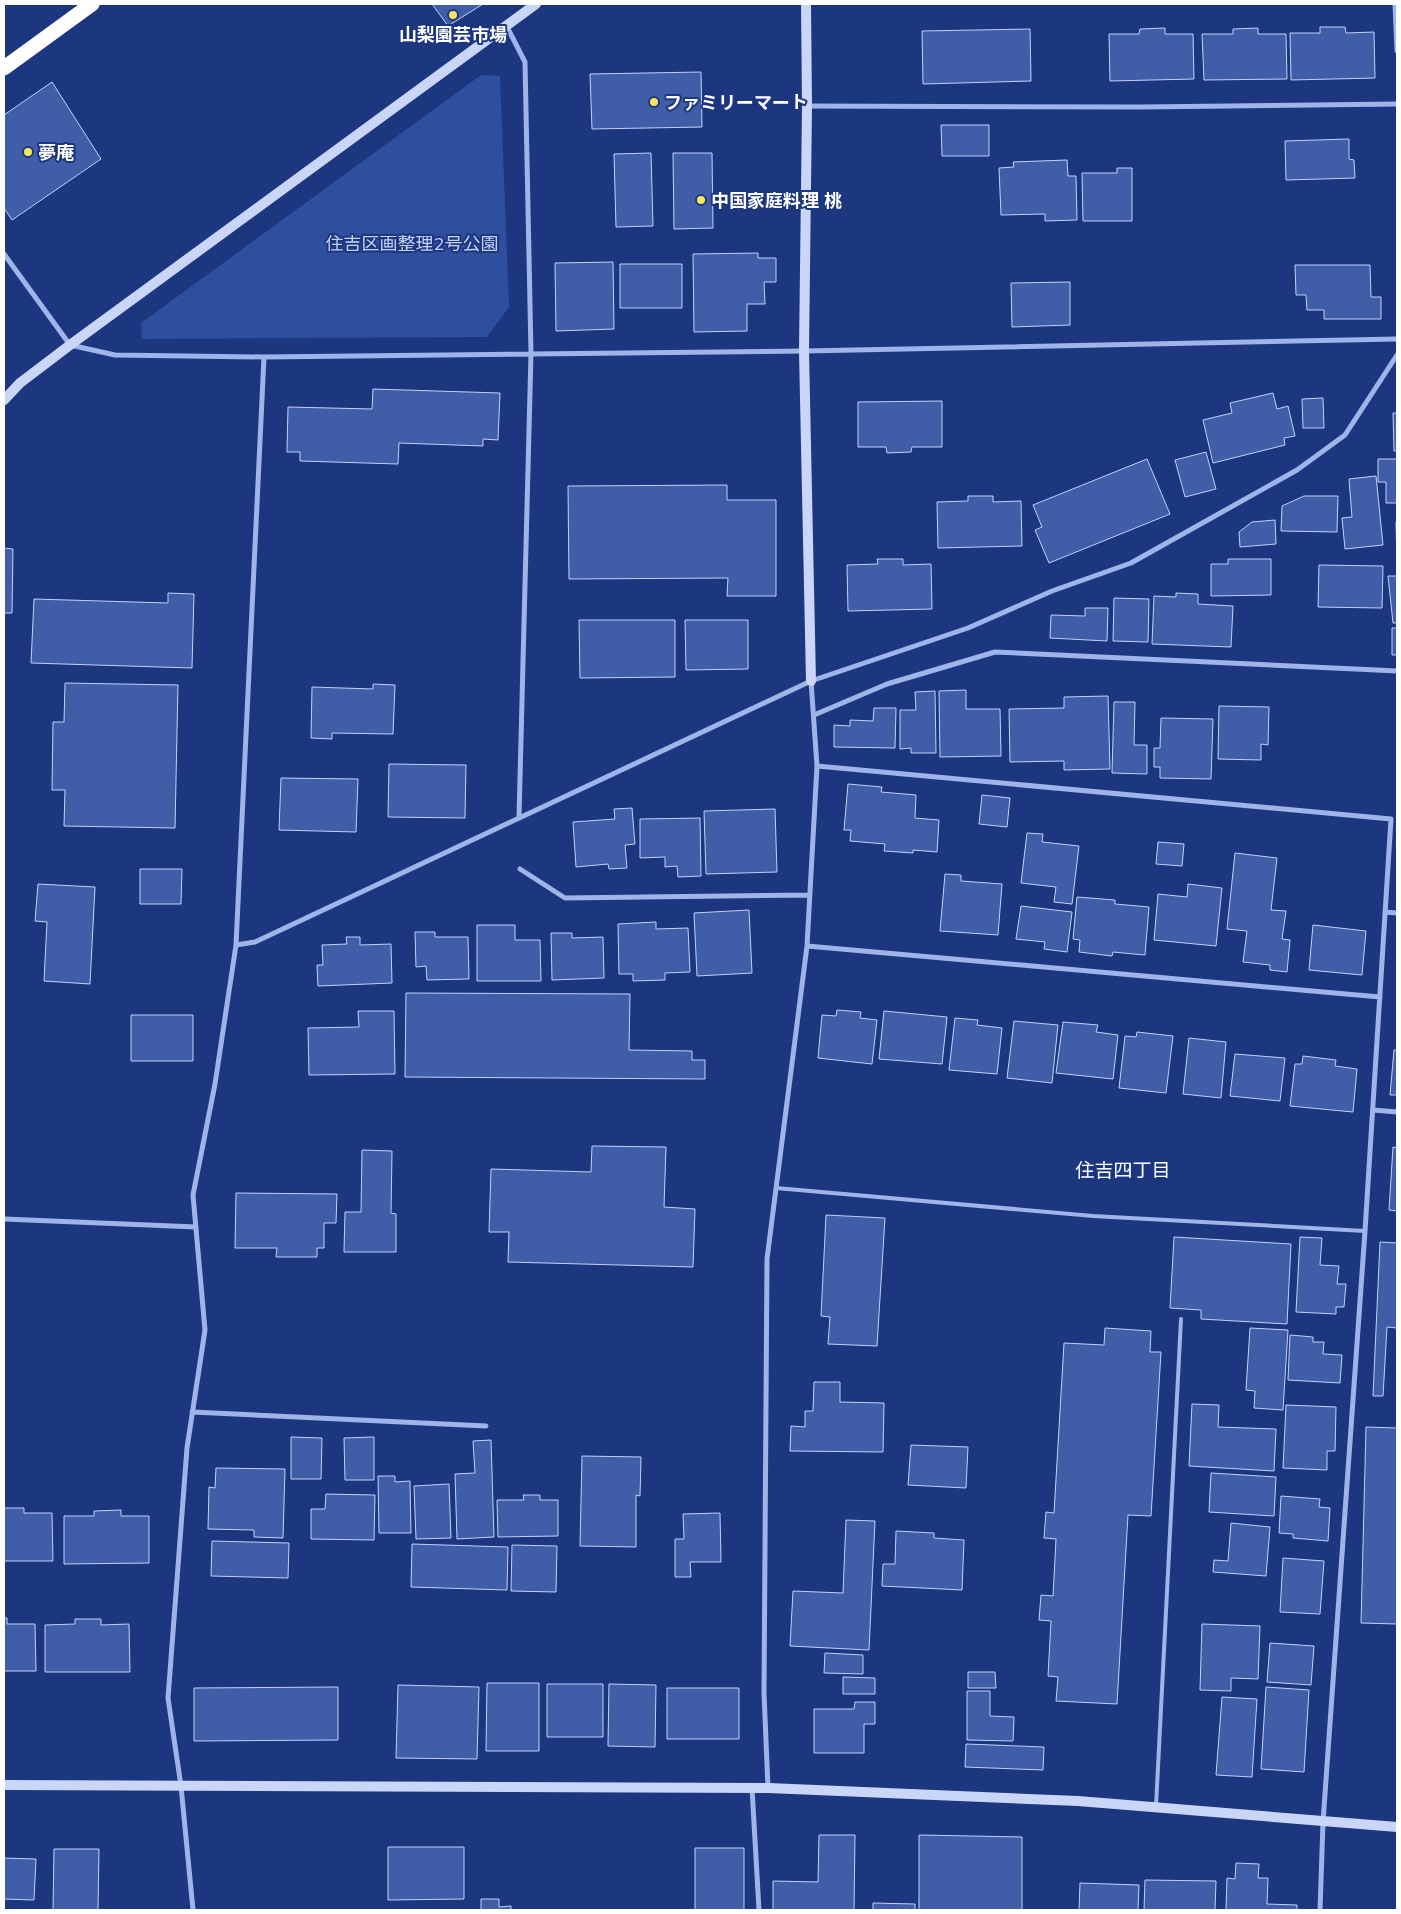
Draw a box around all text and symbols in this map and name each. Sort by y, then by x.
marker: 山梨園芸市場 [447,9,459,21]
place label: 山梨園芸市場 [399,23,507,46]
place label: ファミリーマート [664,91,808,114]
marker: ファミリーマート [648,96,660,108]
place label: 夢庵 [38,141,74,164]
marker: 夢庵 [22,146,34,158]
place label: 中国家庭料理 桃 [711,189,842,212]
marker: 中国家庭料理 桃 [695,194,707,206]
park label: 住吉区画整理2号公園 [326,232,498,255]
district label: 住吉四丁目 [1075,1158,1171,1182]

